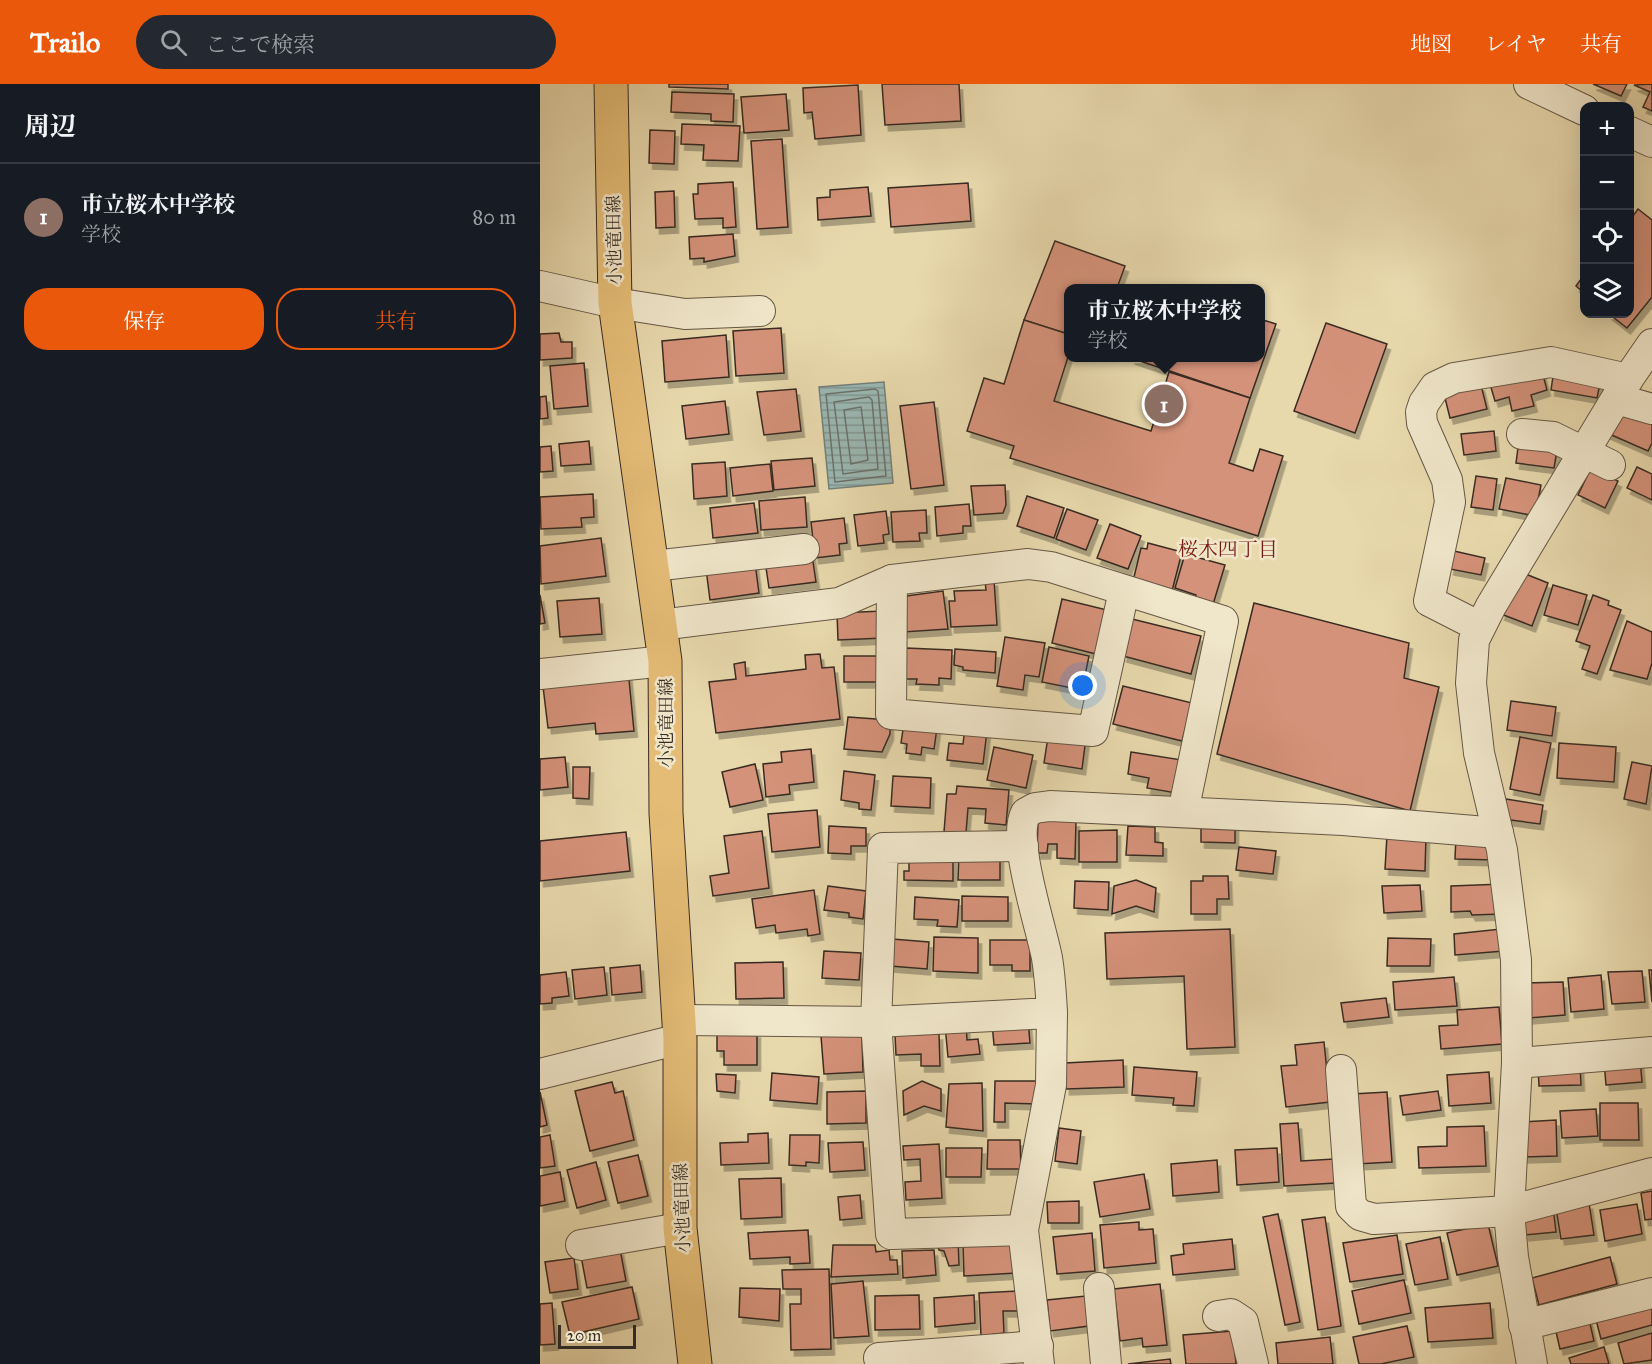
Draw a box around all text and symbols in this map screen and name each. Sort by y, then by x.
search box [136,15,556,69]
text: Trailo [30,25,100,60]
icon: search [157,26,190,59]
text: ここで検索 [205,31,315,58]
text: 地図 [1410,31,1452,57]
text: レイヤ [1485,31,1547,57]
text: 共有 [1580,31,1622,57]
map controls [1580,102,1634,318]
button: + [1580,102,1634,156]
text: 周辺 [24,110,76,142]
button: − [1580,156,1634,210]
text: 市立桜木中学校 [81,191,235,218]
street label: 小池竜田線 [602,195,626,285]
text: 1 [40,205,47,229]
text: 80 m [473,205,516,229]
button: locate [1580,210,1634,264]
text: 学校 [81,222,121,246]
button: layers [1580,264,1634,318]
popup [1064,284,1265,362]
button: 保存 [24,288,264,350]
button: 共有 [276,288,516,350]
text: 市立桜木中学校 [1087,297,1242,324]
text: 学校 [1087,328,1127,352]
pin: 1 [1144,382,1184,426]
district label: 桜木四丁目 [1178,537,1278,561]
your location [1068,671,1097,700]
street label: 小池竜田線 [655,678,677,768]
street label: 小池竜田線 [669,1163,695,1253]
scale bar [558,1322,636,1350]
text: 20 m [567,1326,601,1345]

